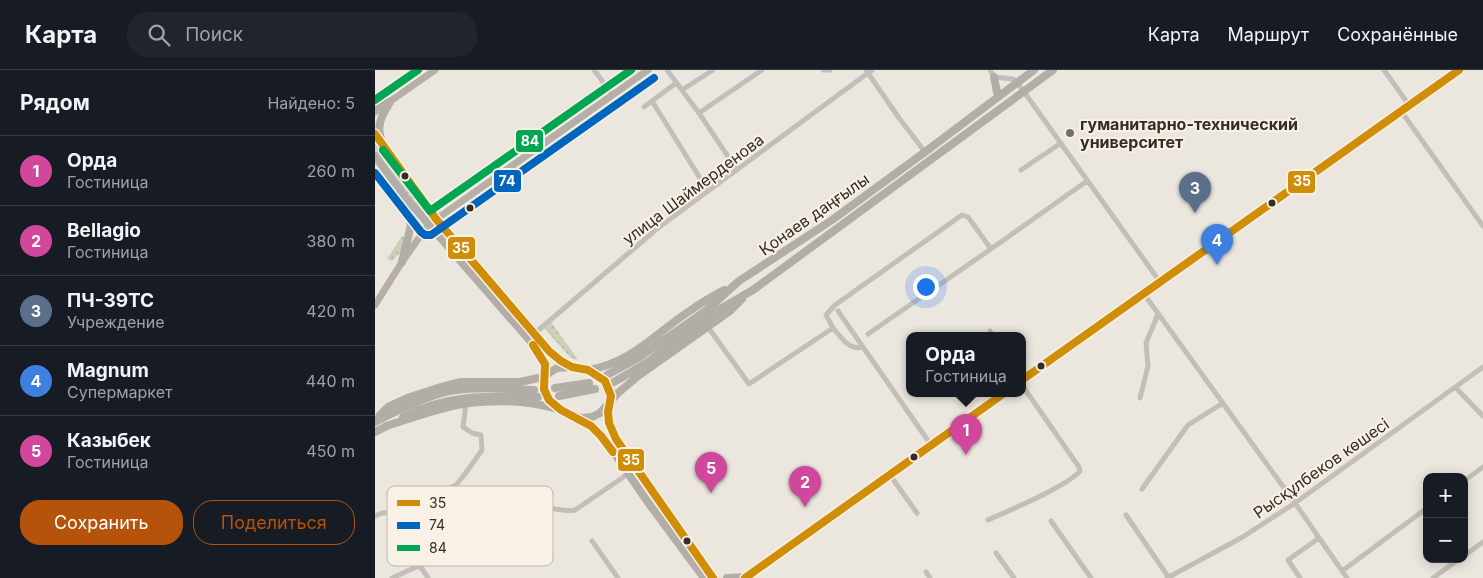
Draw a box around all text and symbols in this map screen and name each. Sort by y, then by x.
search box [127,12,477,57]
text: Карта [25,20,97,49]
icon: search [145,21,173,49]
text: Поиск [185,23,243,46]
text: Карта [1148,24,1200,45]
text: Маршрут [1228,24,1309,45]
text: Сохранённые [1337,24,1458,45]
text: Рядом [20,90,90,115]
text: Найдено: 5 [267,93,355,113]
place label: гуманитарно-технический университет [1080,114,1298,152]
marker: гуманитарно-технический университет [1064,127,1076,139]
line badge: 84 [515,129,544,153]
street label: улица Шаймерденова [618,129,768,249]
text: 84 [521,132,539,149]
text: Орда [67,149,117,172]
text: 1 [33,161,39,181]
text: 260 m [307,161,355,181]
line badge: 74 [493,169,522,193]
street label: Қонаев даңғылы [755,169,873,259]
line badge: 35 [1287,170,1316,194]
unlabelled marker [400,171,410,181]
text: Гостиница [67,172,148,192]
text: 74 [499,172,515,189]
pin: 3 [1179,172,1211,213]
text: 35 [1293,172,1311,189]
unlabelled marker [1267,198,1277,208]
unlabelled marker [465,203,475,213]
text: Bellagio [67,219,141,242]
pin: 4 [1201,224,1233,265]
text: 2 [31,231,41,251]
text: 380 m [307,231,355,251]
line badge: 35 [447,236,476,260]
text: 35 [452,239,470,256]
text: Гостиница [67,242,148,262]
your location [913,274,939,300]
text: ПЧ-39ТС [67,289,154,312]
text: 3 [31,301,41,321]
text: 420 m [306,301,355,321]
text: Учреждение [67,312,165,332]
popup [906,332,1026,397]
text: Орда [925,343,976,366]
text: Magnum [67,359,149,382]
unlabelled marker [1036,361,1046,371]
text: Гостиница [925,366,1007,386]
text: 4 [31,371,41,391]
text: 440 m [306,371,355,391]
text: Супермаркет [67,382,172,402]
pin: 1 [950,414,982,455]
street label: Рысқұлбеков көшесі [1249,414,1393,522]
text: Казыбек [67,429,151,452]
text: 5 [31,441,41,461]
text: 450 m [306,441,355,461]
line badge: 35 [617,448,645,472]
text: 35 [622,451,640,468]
text: Гостиница [67,452,148,472]
pin: 5 [695,452,727,493]
unlabelled marker [909,452,919,462]
pin: 2 [789,466,821,507]
map controls [1423,473,1468,563]
button: + [1423,473,1468,518]
legend [387,486,553,566]
text: 35 [429,494,446,511]
button: Сохранить [20,500,183,545]
button: Поделиться [193,500,355,545]
text: 74 [429,516,445,533]
button: − [1423,518,1468,563]
unlabelled marker [682,536,692,546]
text: 84 [429,539,447,556]

